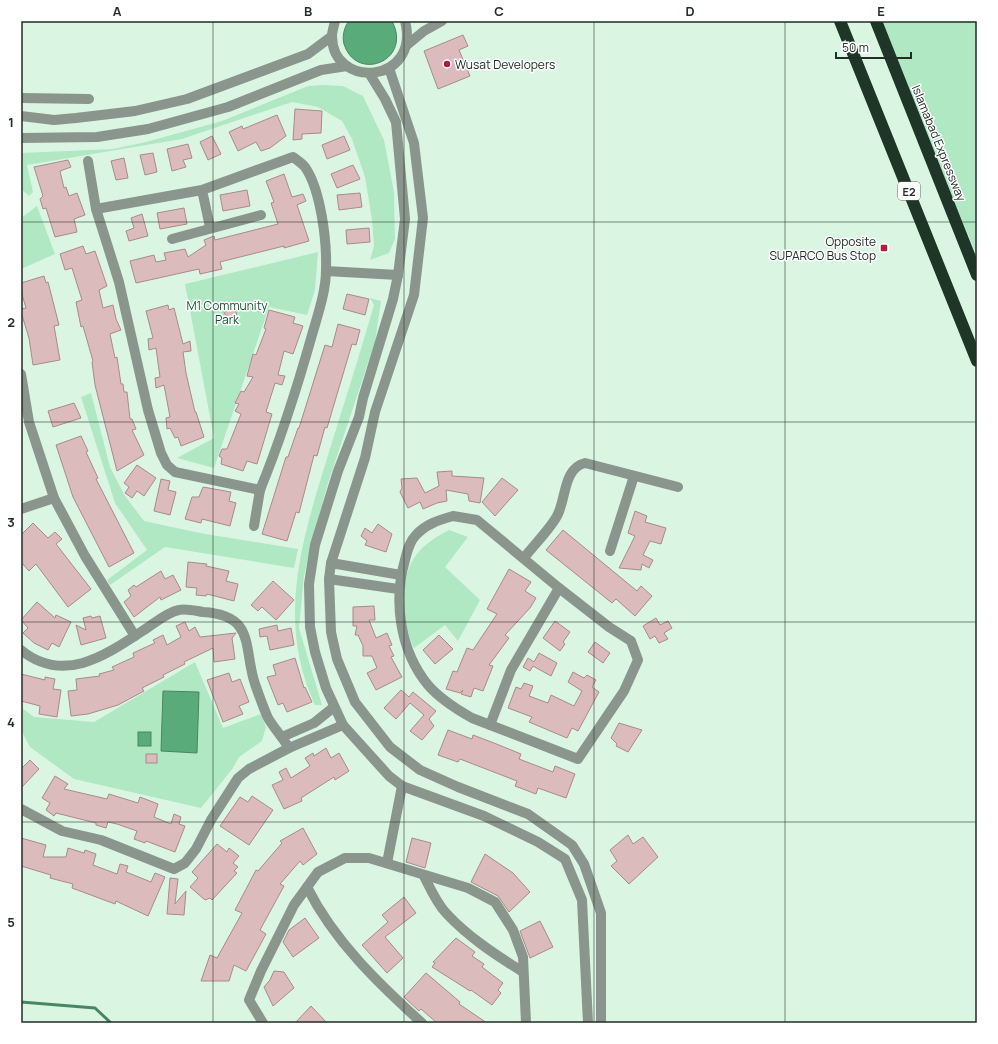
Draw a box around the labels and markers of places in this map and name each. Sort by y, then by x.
place label: Wusat Developers [455,56,555,73]
marker: Wusat Developers [442,59,452,69]
place label: Opposite SUPARCO Bus Stop [769,233,876,264]
marker: Opposite SUPARCO Bus Stop [879,243,889,253]

